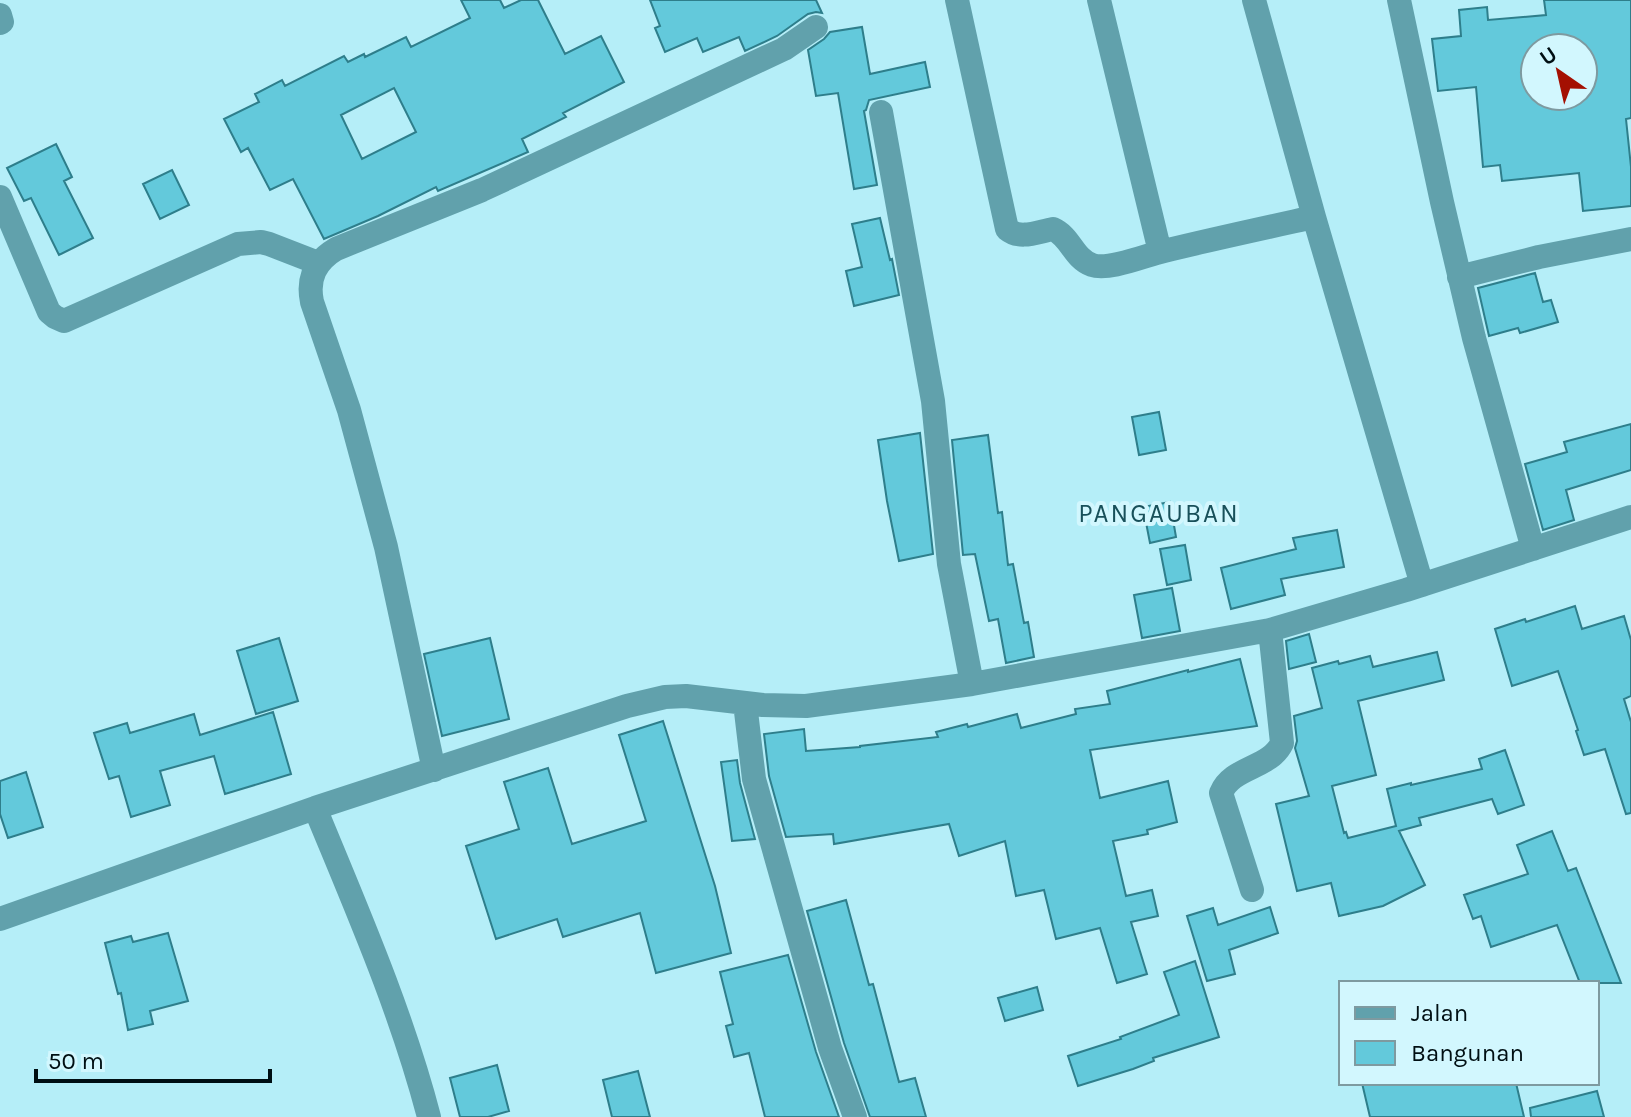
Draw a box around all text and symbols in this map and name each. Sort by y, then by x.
north arrow [1519,32,1599,112]
text: U [1535,41,1562,71]
district label: PANGAUBAN [1078,498,1240,529]
legend [1339,981,1599,1085]
text: Jalan [1411,999,1468,1027]
scale bar [36,1033,270,1083]
text: Bangunan [1411,1039,1524,1067]
text: 50 m [48,1047,104,1075]

